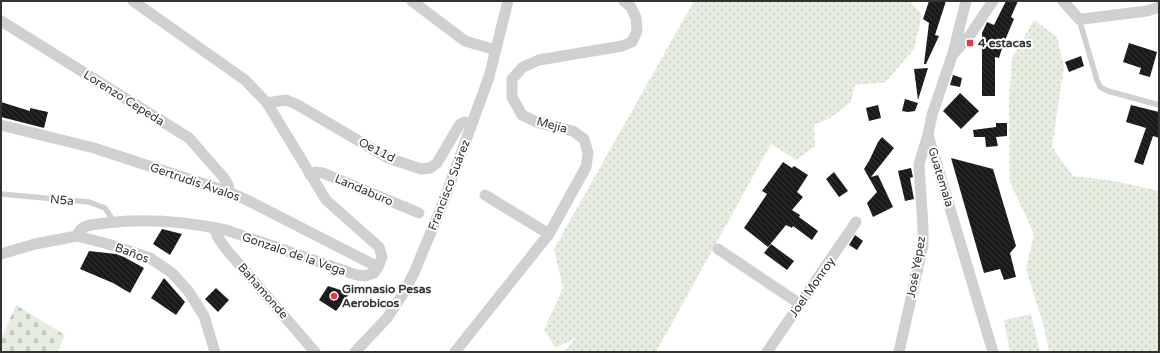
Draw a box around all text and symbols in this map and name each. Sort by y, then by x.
place label: 4 estacas [978,36,1032,50]
marker: 4 estacas [965,38,975,48]
street label: Lorenzo Cepeda [81,67,167,129]
street label: Mejia [535,114,569,136]
street label: Oe11d [356,135,398,165]
street label: Francisco Suárez [425,138,473,232]
street label: Guatemala [925,145,957,209]
street label: Gertrudis Ávalos [148,160,242,204]
street label: Landaburo [333,171,395,209]
street label: N5a [49,192,75,208]
street label: Gonzalo de la Vega [240,230,348,278]
street label: José Yépez [904,235,928,299]
street label: Baños [113,240,151,266]
street label: Joel Monroy [786,254,838,320]
street label: Bahamonde [235,260,291,322]
place label: Gimnasio Pesas Aerobicos [342,282,431,310]
marker: Gimnasio Pesas Aerobicos [329,291,339,301]

